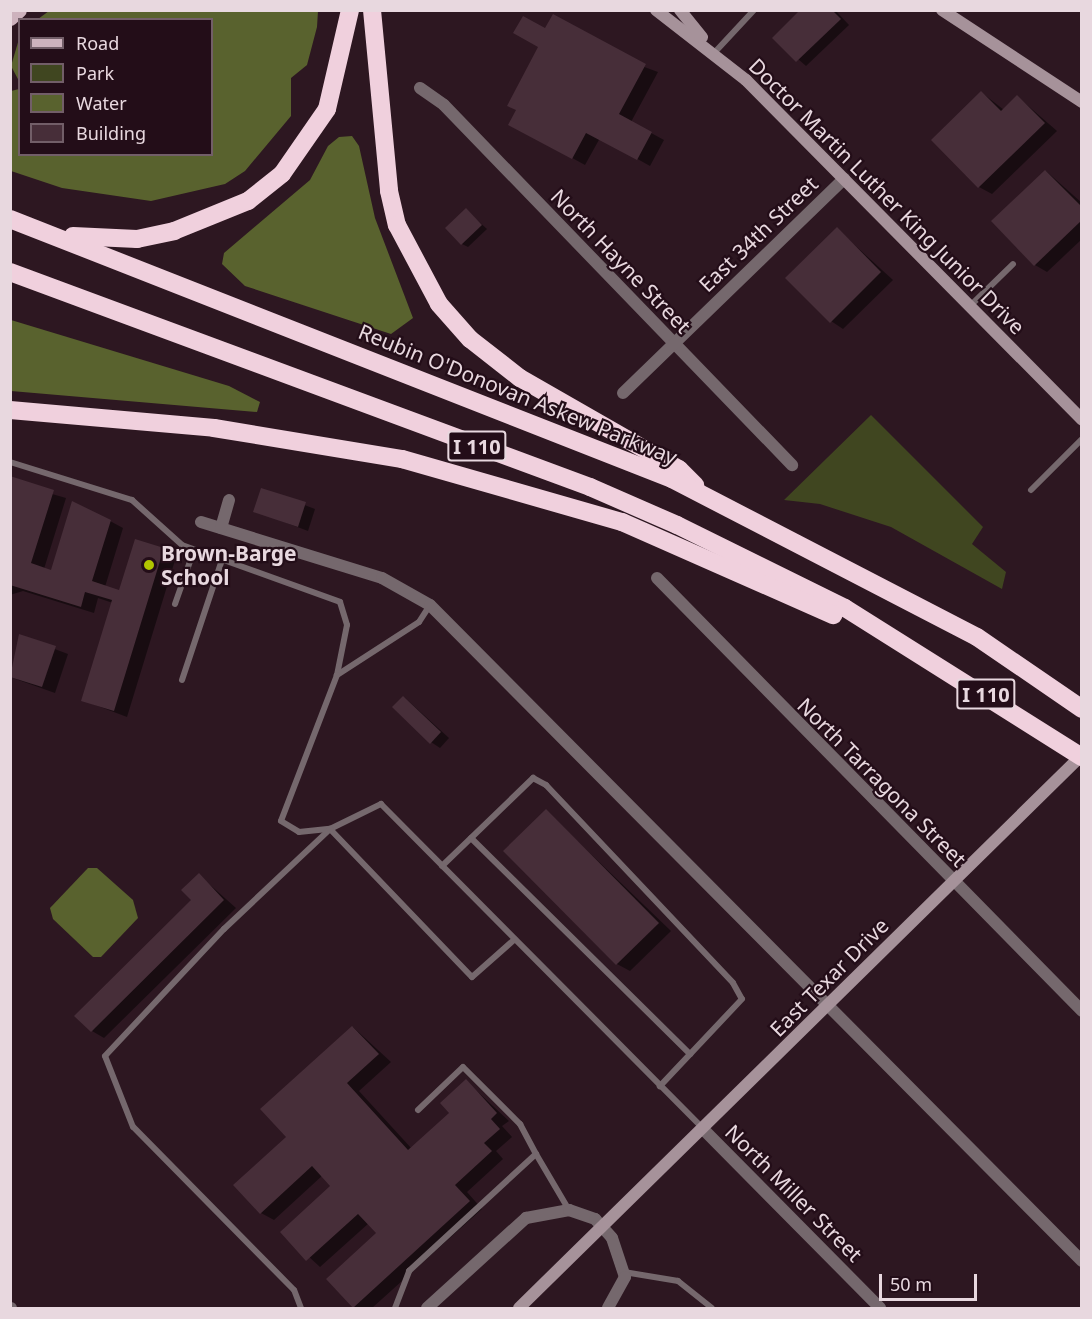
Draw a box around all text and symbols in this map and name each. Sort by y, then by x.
legend [18,18,213,156]
text: Road [76,31,119,55]
street label: Doctor Martin Luther King Junior Drive [744,53,1030,339]
text: Park [76,61,114,85]
text: Water [76,91,127,115]
text: Building [76,121,146,145]
street label: East 34th Street [693,171,823,297]
street label: North Hayne Street [546,184,696,338]
street label: Reubin O'Donovan Askew Parkway [355,318,681,470]
road number: I 110 [447,429,507,463]
place label: Brown-Barge School [161,540,297,590]
marker: Brown-Barge School [142,558,156,572]
road number: I 110 [956,677,1016,711]
street label: North Tarragona Street [792,692,972,872]
street label: East Texar Drive [765,913,893,1041]
street label: North Miller Street [720,1119,868,1267]
scale bar [882,1262,980,1300]
text: 50 m [890,1272,932,1296]

